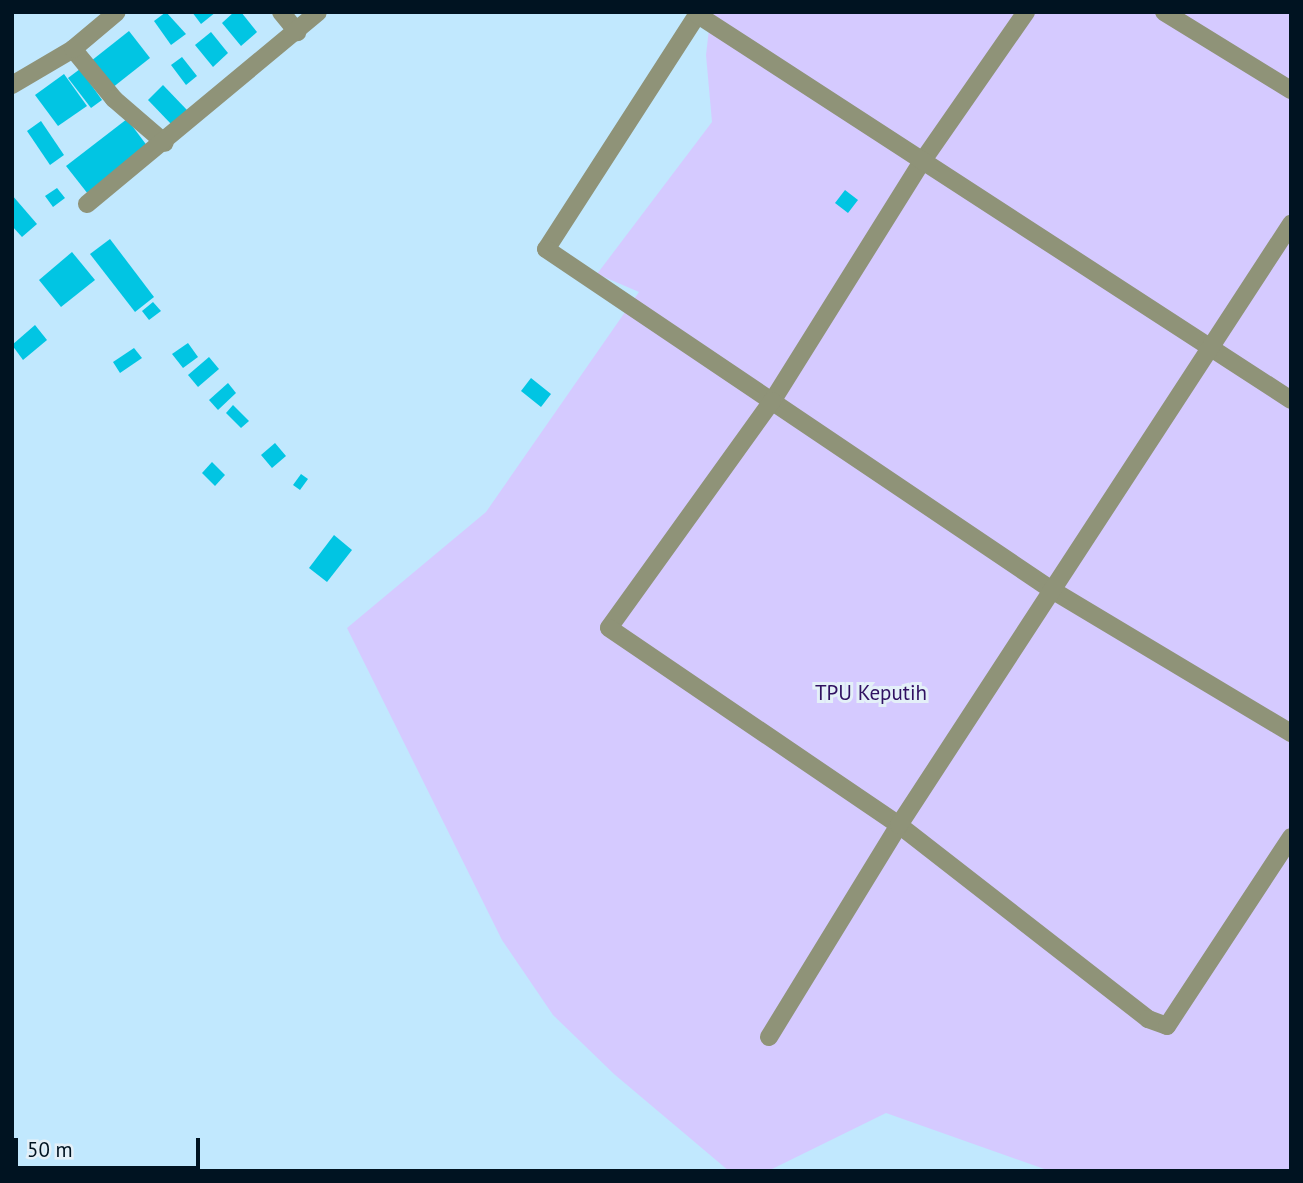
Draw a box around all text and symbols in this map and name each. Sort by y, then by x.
park label: TPU Keputih [815,680,927,706]
scale bar [18,1124,203,1168]
text: 50 m [27,1136,73,1163]

